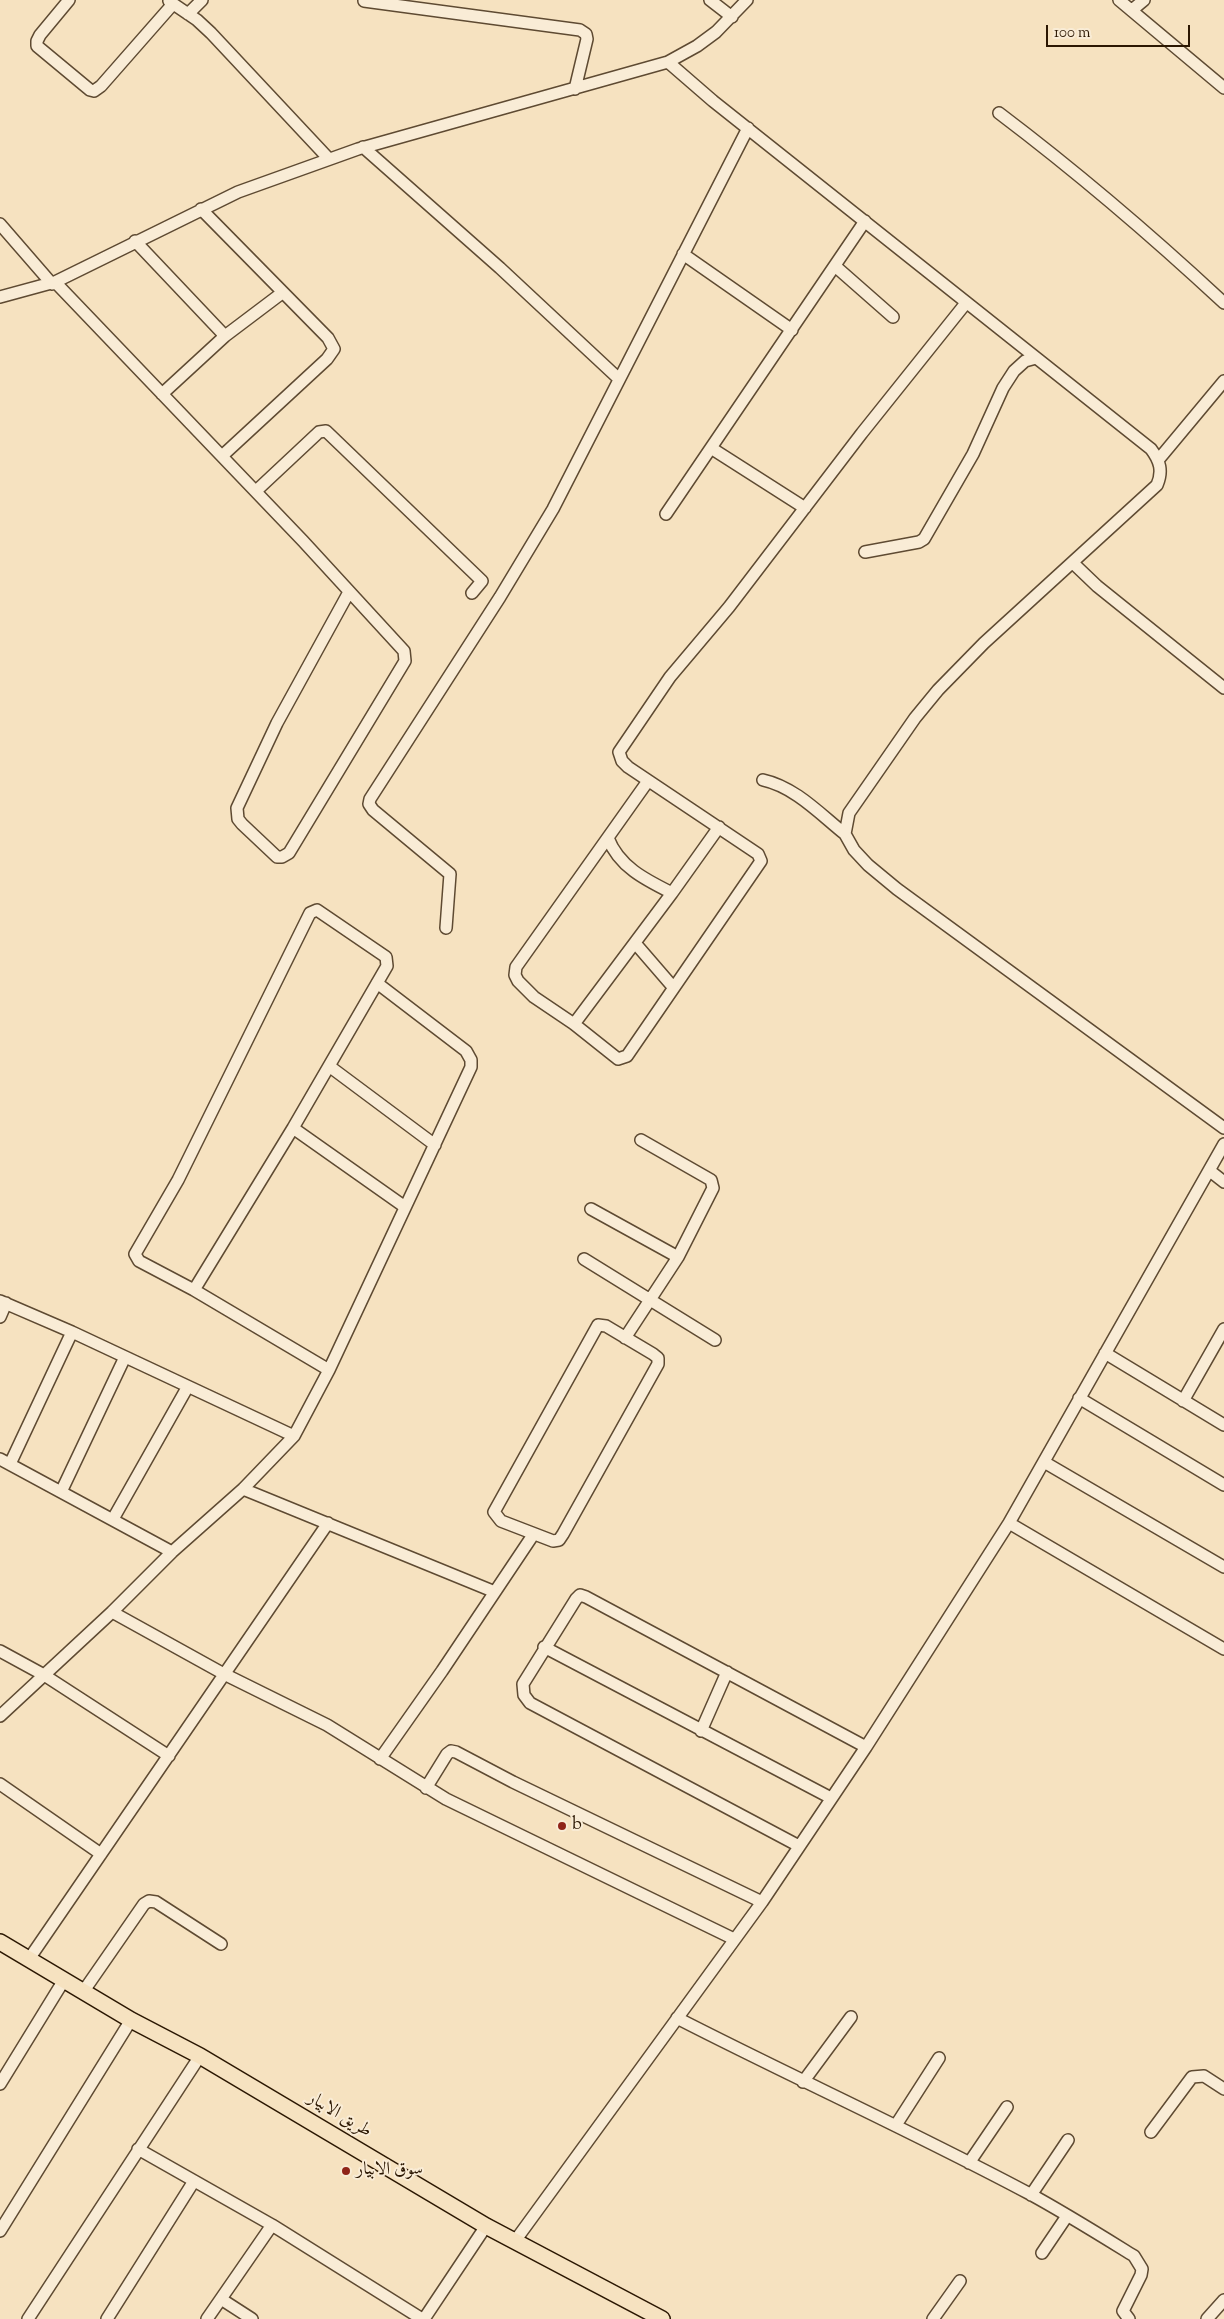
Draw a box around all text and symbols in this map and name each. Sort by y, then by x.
scale bar [1049,15,1193,47]
text: 100 m [1054,23,1090,44]
place label: b [572,1815,582,1837]
marker: b [556,1820,568,1832]
street label: طريق الابيار [303,2088,375,2144]
place label: سوق الابيار [356,2160,423,2182]
marker: سوق الابيار [340,2165,352,2177]

